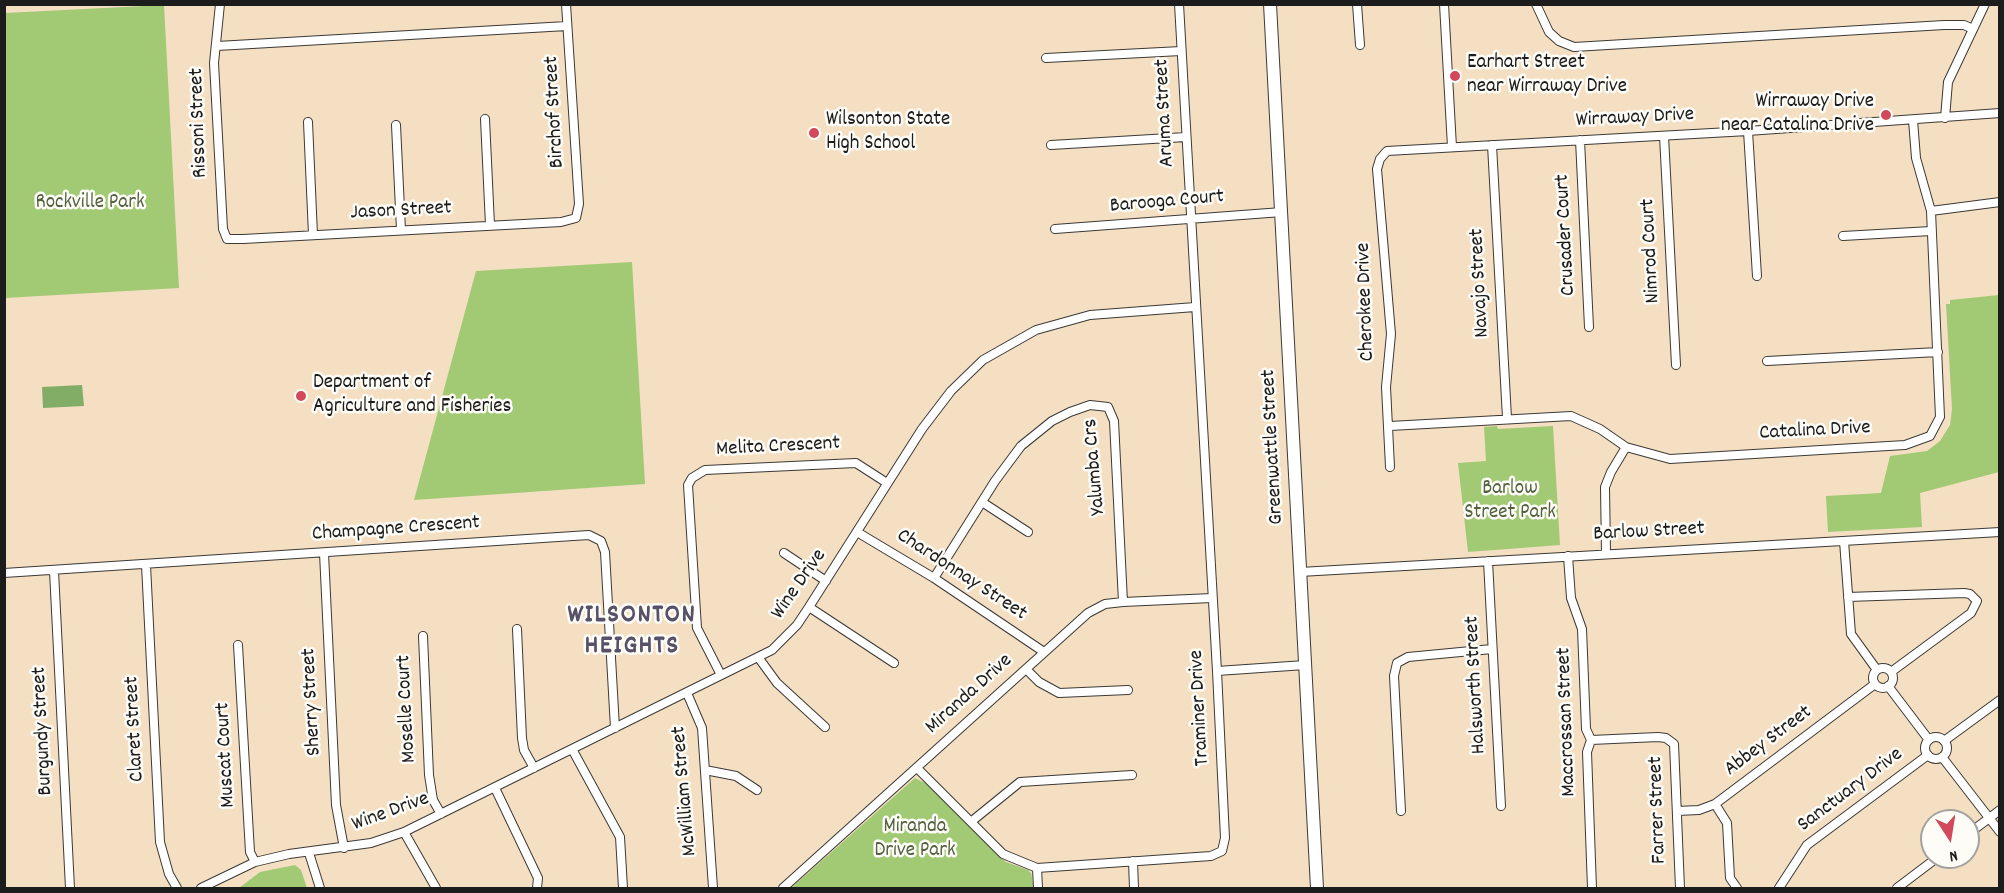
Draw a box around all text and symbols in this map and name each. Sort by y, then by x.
place label: Earhart Street near Wirraway Drive [1467,51,1627,101]
street label: Birchof Street [540,55,572,169]
street label: Aruma Street [1151,58,1181,168]
street label: Rissoni Street [185,67,215,179]
marker: Earhart Street near Wirraway Drive [1448,69,1462,83]
place label: Wirraway Drive near Catalina Drive [1721,90,1874,140]
street label: Wirraway Drive [1575,103,1695,135]
place label: Wilsonton State High School [826,108,950,158]
marker: Wirraway Drive near Catalina Drive [1879,108,1893,122]
marker: Wilsonton State High School [807,126,821,140]
street label: Crusader Court [1551,173,1583,297]
street label: Barooga Court [1109,185,1225,221]
park label: Rockville Park [35,191,145,217]
street label: Jason Street [350,197,452,227]
street label: Nimrod Court [1637,198,1667,304]
street label: Navajo Street [1466,228,1496,338]
street label: Cherokee Drive [1352,242,1382,362]
street label: Greenwattle Street [1257,369,1291,525]
place label: Department of Agriculture and Fisheries [313,371,511,421]
marker: Department of Agriculture and Fisheries [294,389,308,403]
street label: Catalina Drive [1759,416,1871,448]
street label: Yalumba Crs [1079,418,1113,516]
street label: Melita Crescent [715,432,841,464]
park label: Barlow Street Park [1464,477,1556,527]
street label: Champagne Crescent [311,512,481,548]
street label: Barlow Street [1593,518,1705,548]
street label: Chardonnay Street [891,524,1031,628]
street label: Wine Drive [767,545,833,625]
district label: WILSONTON HEIGHTS [568,601,696,664]
street label: Halsworth Street [1461,615,1493,755]
street label: Sherry Street [298,647,328,757]
street label: Maccrossan Street [1553,647,1583,797]
street label: Miranda Drive [921,649,1019,741]
street label: Traminer Drive [1185,649,1217,767]
street label: Moselle Court [393,654,423,764]
street label: Burgundy Street [28,666,60,796]
street label: Claret Street [121,675,151,783]
street label: Abbey Street [1720,701,1818,783]
street label: Muscat Court [212,702,242,808]
street label: McWilliam Street [668,725,704,857]
street label: Sanctuary Drive [1793,743,1909,839]
street label: Farrer Street [1645,756,1673,864]
street label: Wine Drive [349,787,433,839]
north arrow [1920,809,1980,869]
park label: Miranda Drive Park [874,815,956,865]
text: N [1947,843,1960,867]

